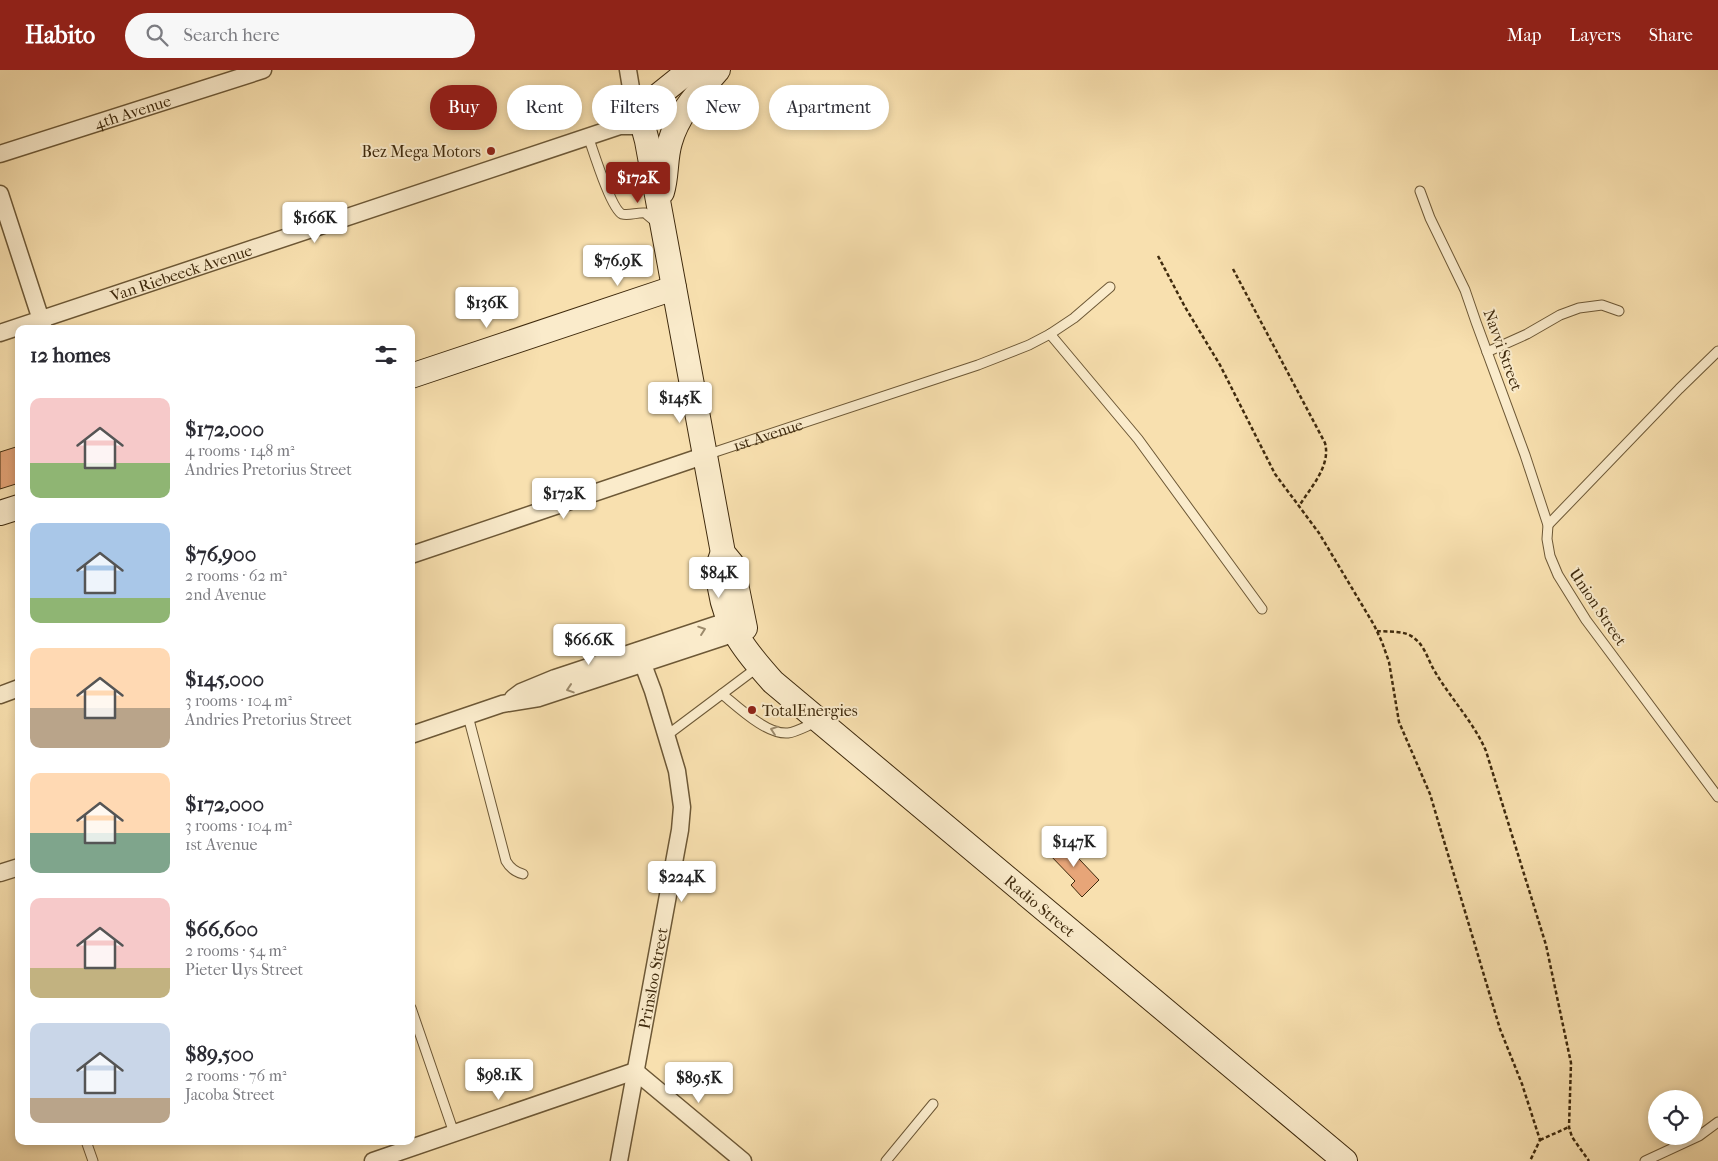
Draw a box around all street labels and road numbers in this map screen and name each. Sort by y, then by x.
street label: 4th Avenue [92,91,173,133]
street label: Van Riebeeck Avenue [107,240,255,305]
street label: Navvi Street [1479,307,1527,394]
street label: 1st Avenue [730,414,805,455]
street label: Union Street [1565,565,1631,650]
street label: Radio Street [1001,871,1080,941]
street label: Prinsloo Street [634,926,671,1030]

